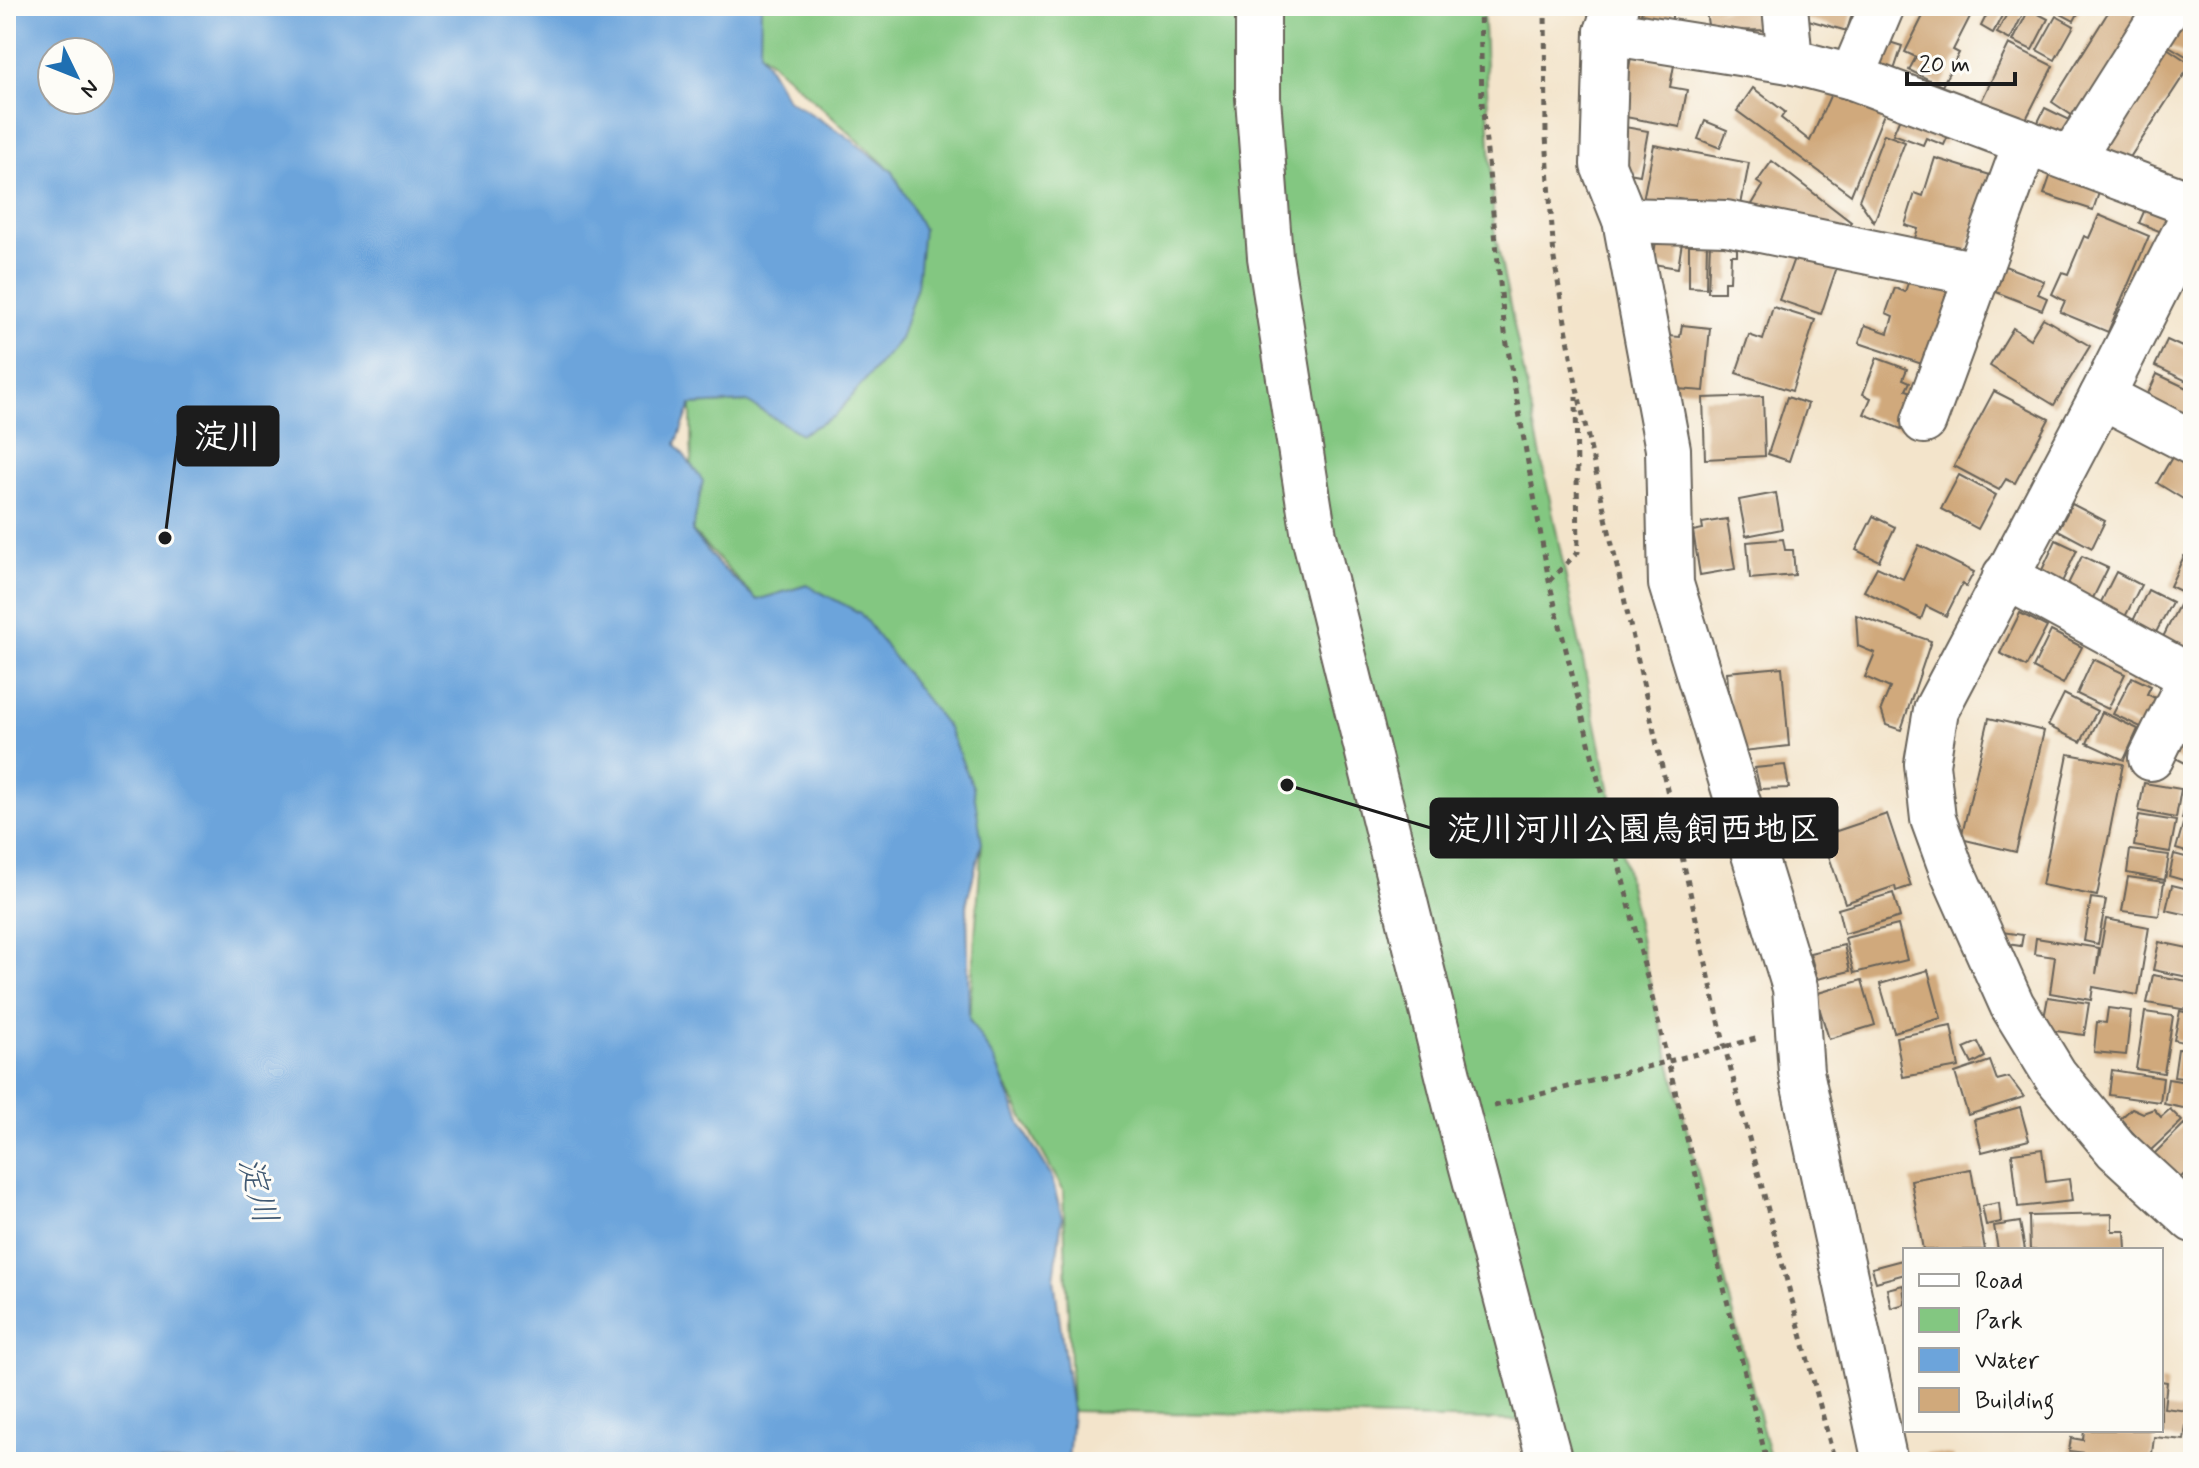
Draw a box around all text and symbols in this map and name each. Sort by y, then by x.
north arrow [36,36,116,116]
scale bar [1907,36,2015,86]
text: 20 m [1919,50,1970,81]
text: N [74,73,104,103]
callout: 淀川 [178,407,278,465]
text: 淀川 [194,416,262,461]
callout: 淀川河川公園鳥飼西地区 [1431,799,1837,857]
text: 淀川河川公園鳥飼西地区 [1447,808,1821,853]
water label: 淀川 [226,1152,287,1229]
legend [1903,1248,2163,1432]
text: Road [1975,1266,2023,1297]
text: Park [1975,1306,2023,1337]
text: Water [1975,1346,2040,1377]
text: Building [1975,1386,2055,1420]

